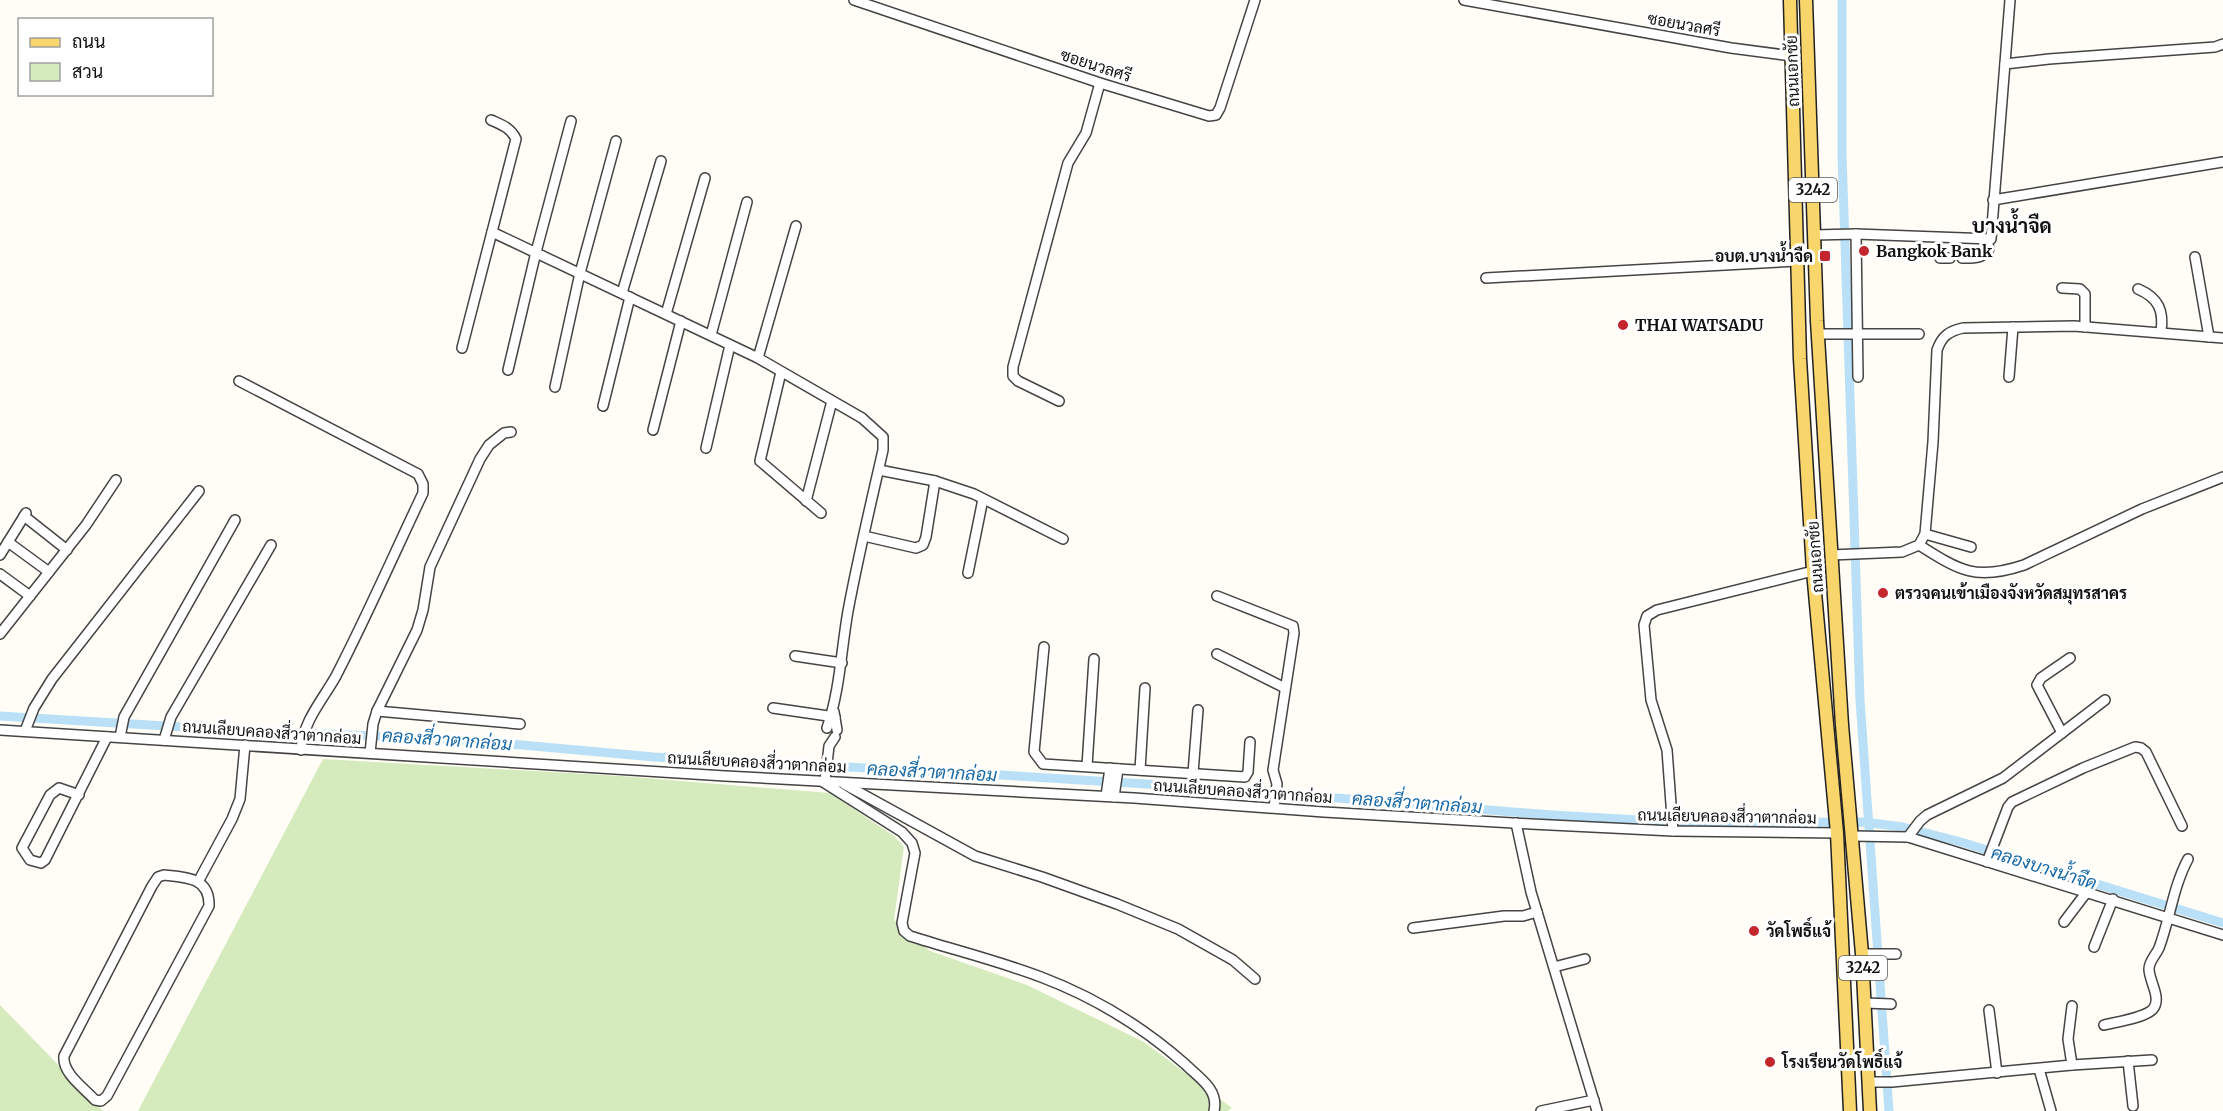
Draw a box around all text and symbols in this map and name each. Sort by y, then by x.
street label: ซอยนวลศรี [1646,7,1722,40]
legend [18,18,213,96]
text: ถนน [72,30,105,53]
street label: ถนนเอกชัย [1781,35,1803,107]
street label: ซอยนวลศรี [1058,43,1135,86]
text: สวน [72,60,103,83]
road number: 3242 [1789,178,1837,202]
district label: บางน้ำจืด [1972,208,2052,238]
place label: อบต.บางน้ำจืด [1715,241,1813,266]
place label: Bangkok Bank [1876,241,1993,261]
marker: Bangkok Bank [1857,244,1871,258]
marker: อบต.บางน้ำจืด [1818,249,1832,263]
place label: THAI WATSADU [1635,315,1763,335]
marker: THAI WATSADU [1616,318,1630,332]
street label: ถนนเอกชัย [1803,520,1827,594]
place label: ตรวจคนเข้าเมืองจังหวัดสมุทรสาคร [1895,582,2127,605]
marker: ตรวจคนเข้าเมืองจังหวัดสมุทรสาคร [1876,586,1890,600]
street label: ถนนเลียบคลองสี่วาตากล่อม [182,712,362,748]
water label: คลองสี่วาตากล่อม [381,719,513,756]
street label: ถนนเลียบคลองสี่วาตากล่อม [667,743,847,777]
water label: คลองสี่วาตากล่อม [866,753,998,786]
street label: ถนนเลียบคลองสี่วาตากล่อม [1153,771,1333,807]
water label: คลองสี่วาตากล่อม [1351,782,1483,819]
street label: ถนนเลียบคลองสี่วาตากล่อม [1637,800,1817,828]
water label: คลองบางน้ำจืด [1988,837,2101,895]
place label: วัดโพธิ์แจ้ [1766,916,1832,941]
marker: วัดโพธิ์แจ้ [1747,924,1761,938]
road number: 3242 [1839,956,1887,980]
place label: โรงเรียนวัดโพธิ์แจ้ [1781,1047,1903,1072]
marker: โรงเรียนวัดโพธิ์แจ้ [1763,1055,1777,1069]

